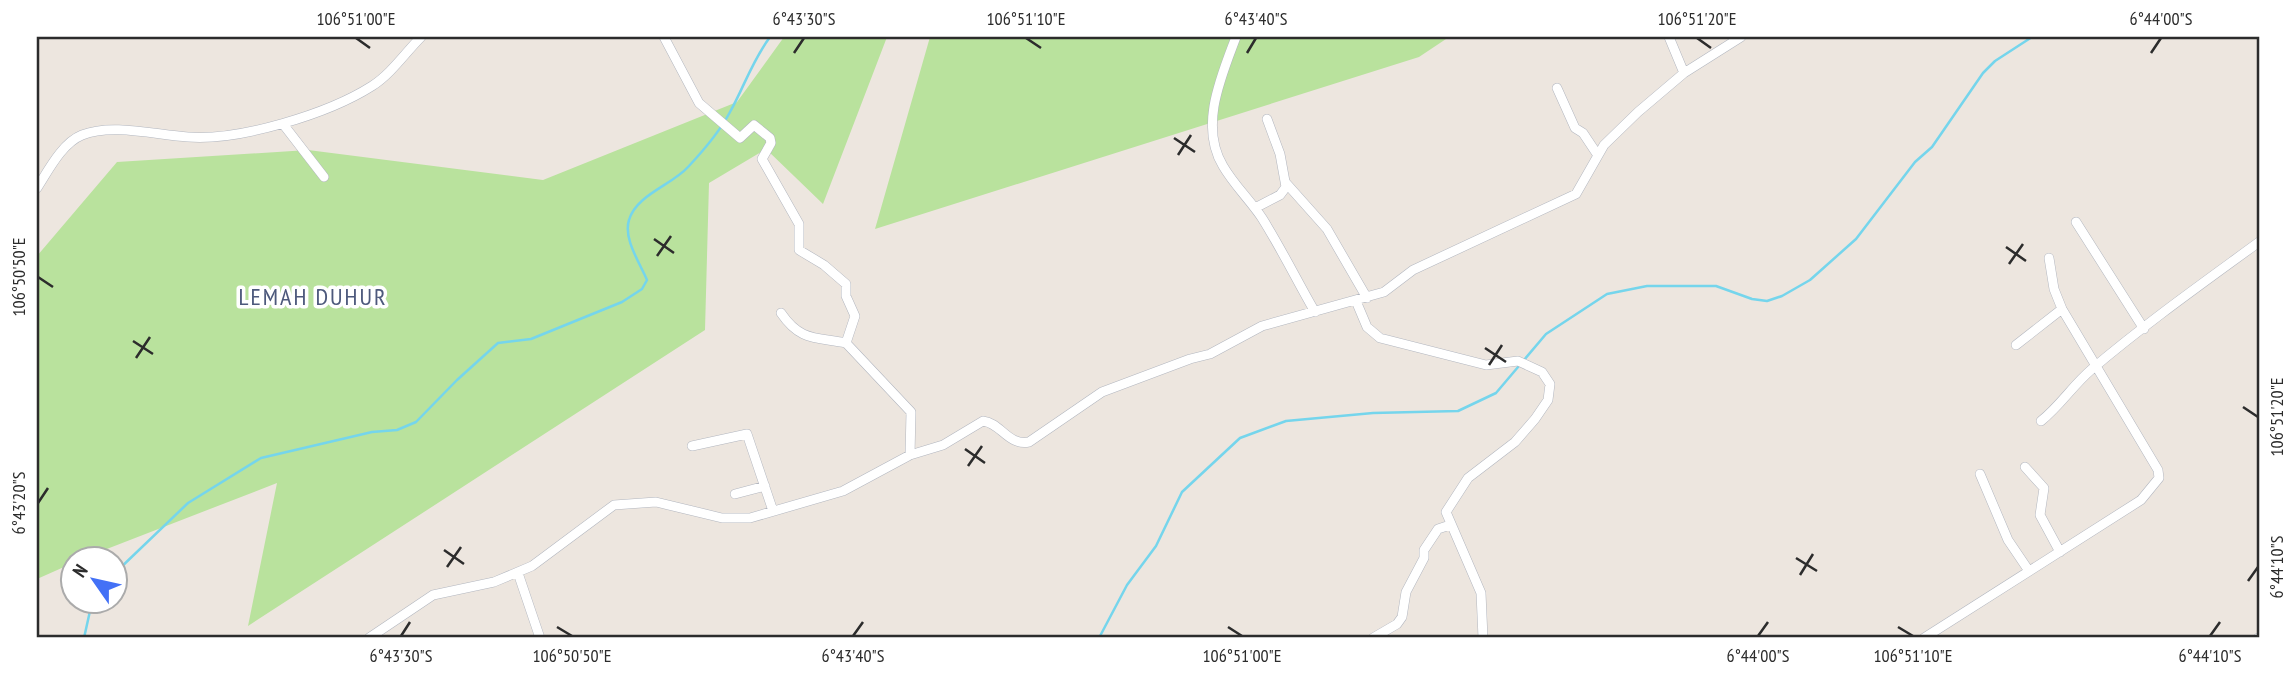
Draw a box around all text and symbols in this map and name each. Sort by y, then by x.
text: 106°51'00"E [317,7,395,30]
text: 6°43'30"S [773,7,836,30]
text: 106°51'10"E [987,7,1065,30]
text: 6°43'40"S [1225,7,1288,30]
text: 106°51'20"E [1658,7,1736,30]
text: 6°44'00"S [2130,7,2193,30]
text: 106°50'50"E [7,238,30,316]
district label: LEMAH DUHUR [239,281,387,312]
text: 106°51'20"E [2265,378,2288,456]
text: 6°43'20"S [7,471,30,534]
text: 6°44'10"S [2265,535,2288,598]
north arrow [60,546,130,616]
text: N [67,560,93,581]
text: 6°43'30"S [370,644,433,667]
text: 106°50'50"E [533,644,611,667]
text: 6°43'40"S [822,644,885,667]
text: 106°51'00"E [1203,644,1281,667]
text: 6°44'00"S [1727,644,1790,667]
text: 106°51'10"E [1874,644,1952,667]
text: 6°44'10"S [2179,644,2242,667]

